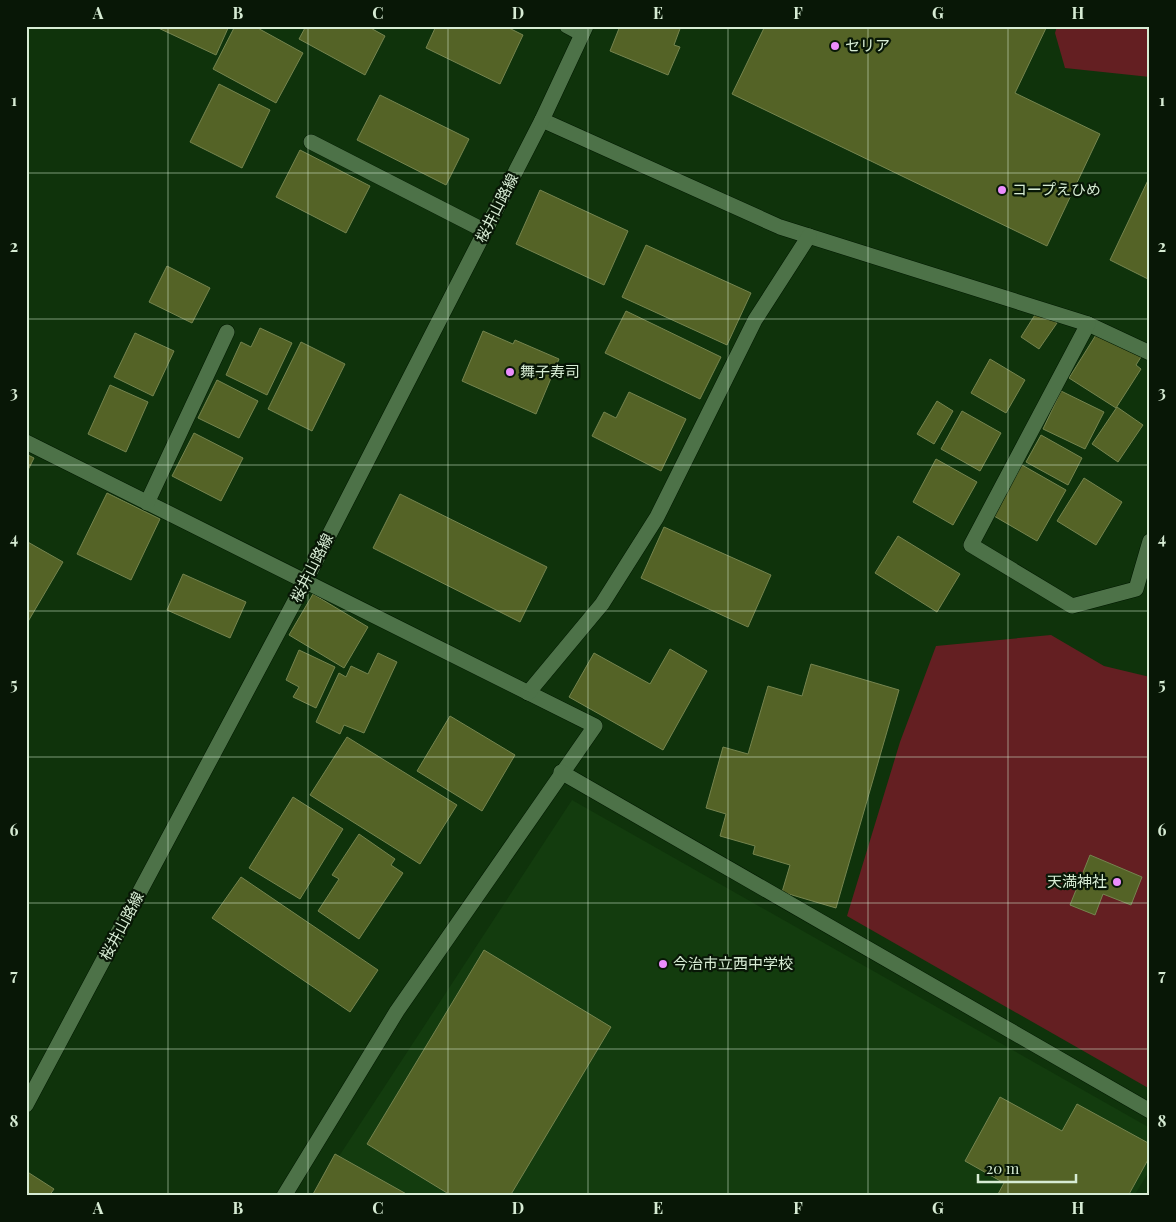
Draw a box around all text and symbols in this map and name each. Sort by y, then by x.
text: A [92,2,104,23]
text: B [233,2,244,23]
text: C [372,2,384,23]
text: D [512,2,524,23]
text: E [653,2,663,23]
text: F [793,2,803,23]
text: G [932,2,944,23]
text: H [1072,2,1085,23]
place label: セリア [845,35,890,55]
marker: セリア [829,40,841,52]
text: 1 [11,89,17,110]
text: 1 [1159,89,1165,110]
street label: 桜井山路線 [470,170,522,246]
place label: コープえひめ [1012,179,1101,199]
marker: コープえひめ [996,184,1008,196]
text: 2 [10,235,18,256]
text: 2 [1158,235,1166,256]
place label: 舞子寿司 [520,361,580,381]
marker: 舞子寿司 [504,366,516,378]
text: 3 [10,381,18,402]
text: 3 [1158,381,1166,402]
text: 4 [10,527,18,548]
text: 4 [1158,527,1166,548]
street label: 桜井山路線 [285,530,337,606]
text: 5 [10,673,18,694]
text: 5 [1158,673,1166,694]
text: 6 [10,819,19,840]
text: 6 [1158,819,1167,840]
place label: 天満神社 [1047,871,1107,891]
marker: 天満神社 [1111,876,1123,888]
street label: 桜井山路線 [95,888,148,963]
place label: 今治市立西中学校 [673,953,793,973]
marker: 今治市立西中学校 [657,958,669,970]
text: 7 [10,964,18,985]
text: 7 [1158,964,1166,985]
text: 8 [10,1110,19,1131]
text: 8 [1158,1110,1167,1131]
scale bar [978,1152,1076,1184]
text: 20 m [986,1158,1020,1178]
text: A [92,1197,104,1218]
text: B [233,1197,244,1218]
text: C [372,1197,384,1218]
text: D [512,1197,524,1218]
text: E [653,1197,663,1218]
text: F [793,1197,803,1218]
text: G [932,1197,944,1218]
text: H [1072,1197,1085,1218]

